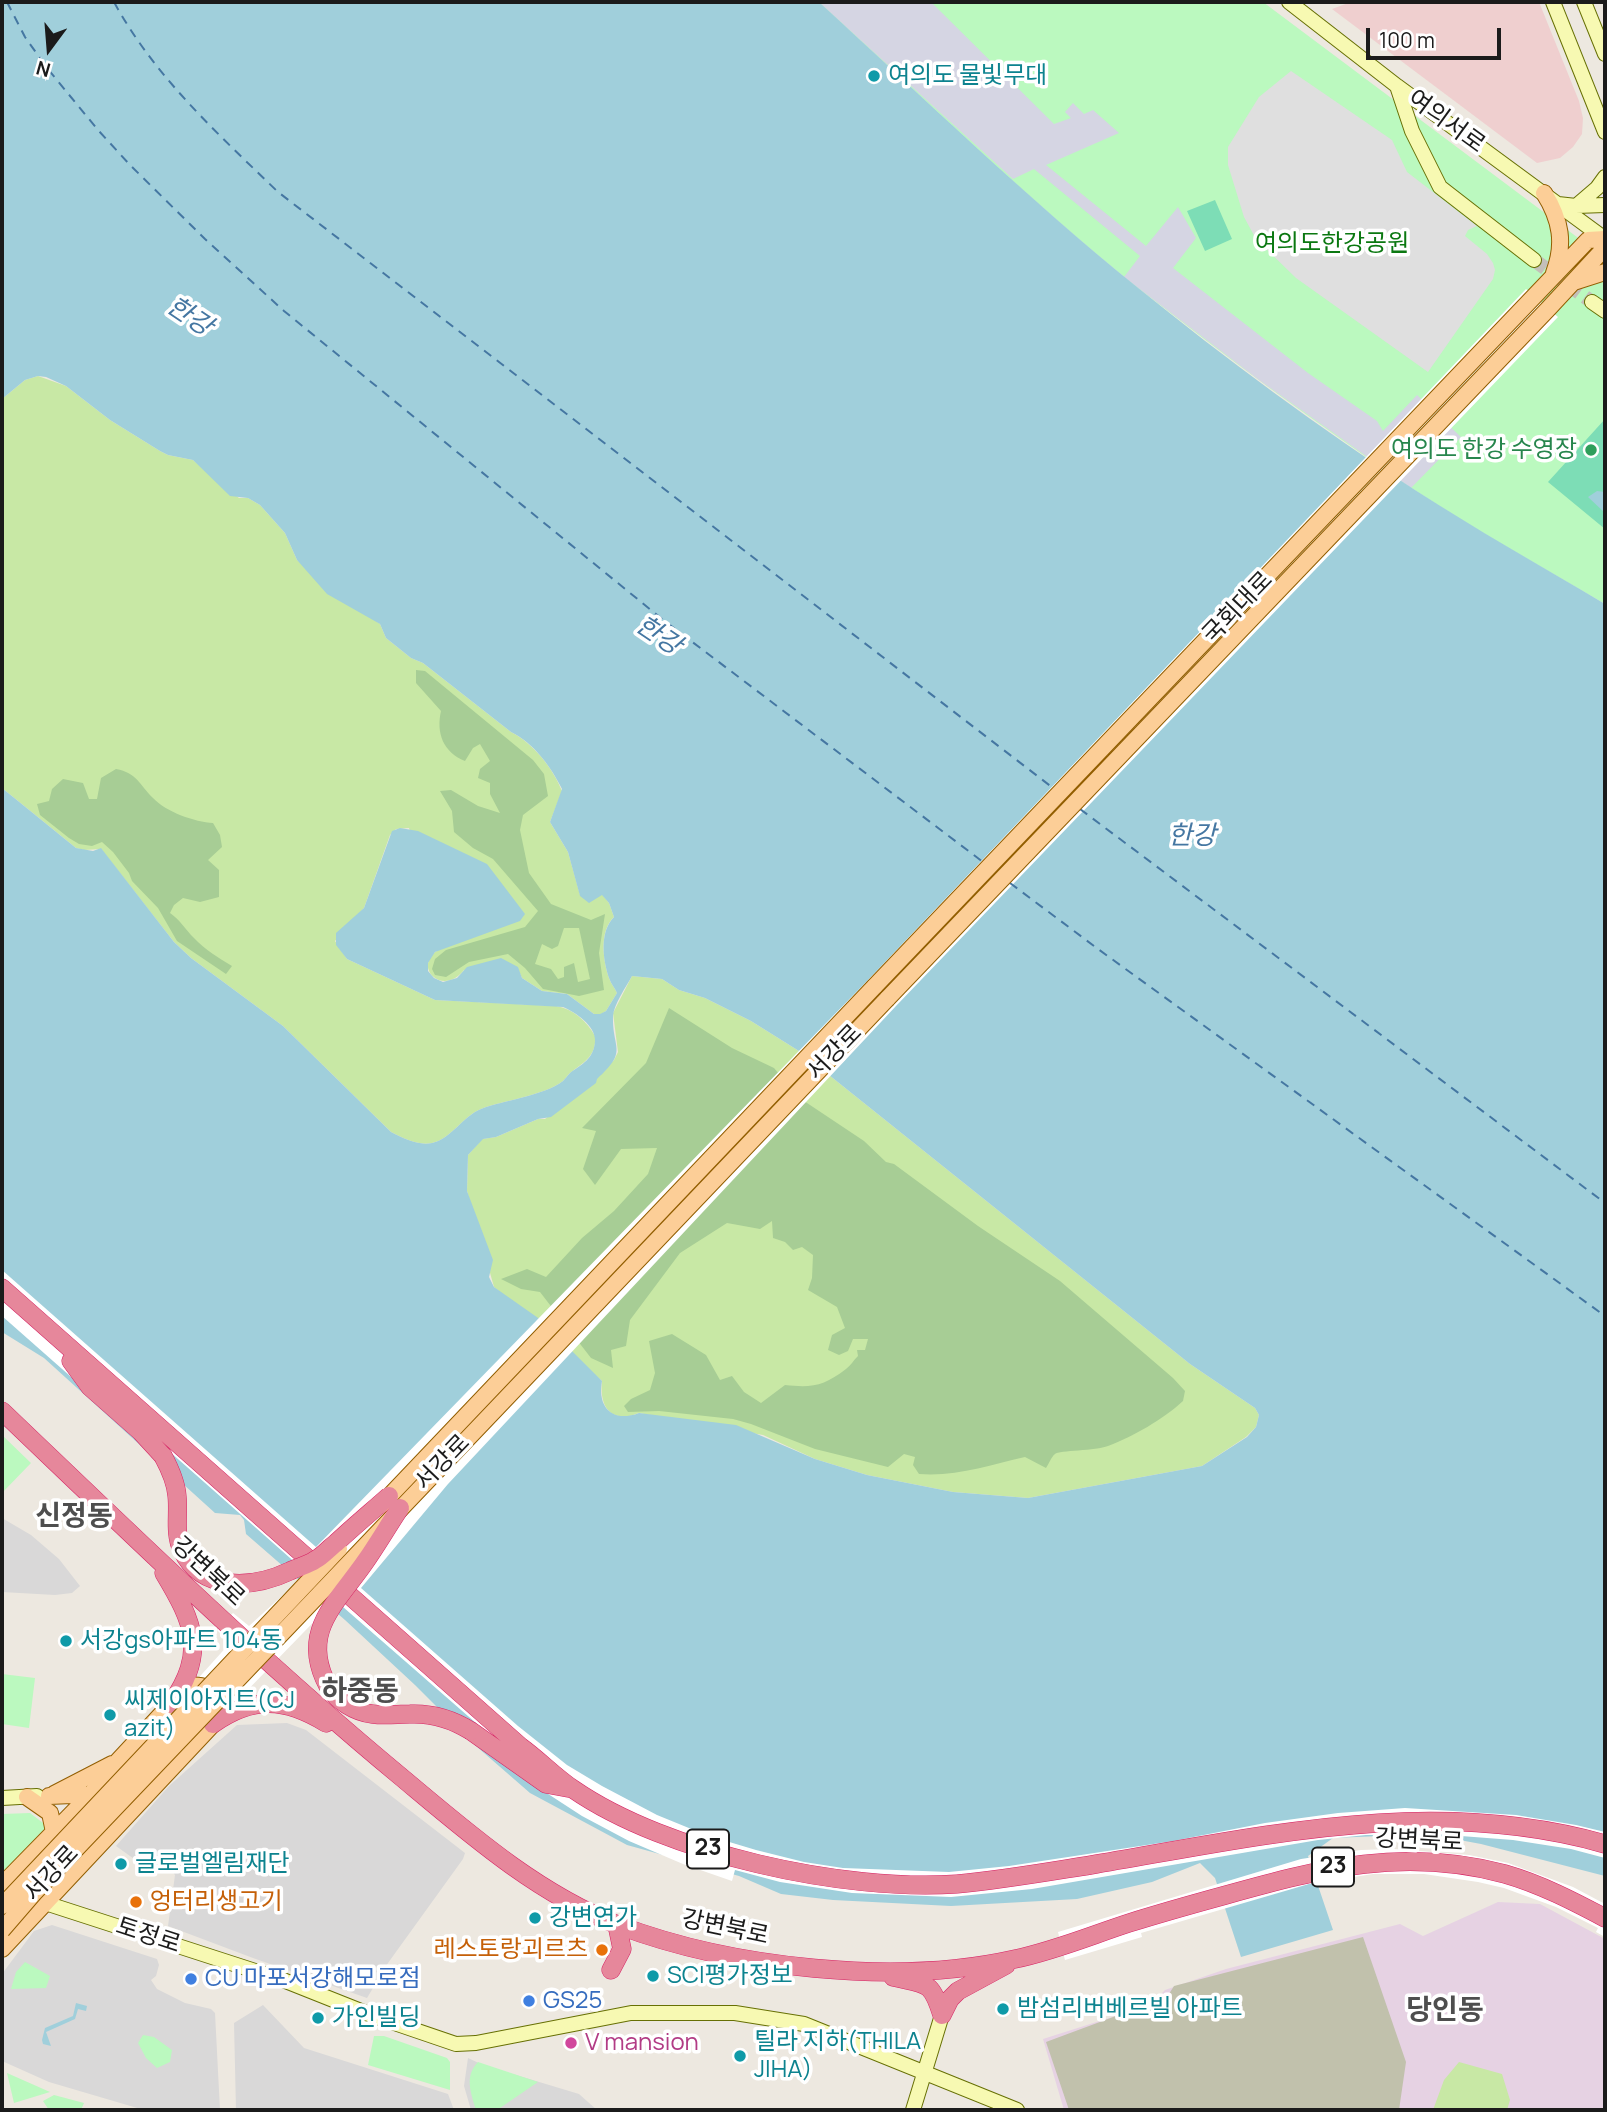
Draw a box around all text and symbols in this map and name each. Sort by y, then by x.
north arrow [14,14,84,84]
scale bar [1369,14,1504,58]
text: 100 m [1379,26,1435,54]
text: N [33,55,53,84]
place label: 여의도 물빛무대 [888,62,1047,90]
marker: 여의도 물빛무대 [866,68,882,84]
street label: 여의서로 [1402,84,1490,160]
park label: 여의도한강공원 [1255,230,1409,258]
water label: 한강 [160,291,218,343]
place label: 여의도 한강 수영장 [1391,436,1577,464]
marker: 여의도 한강 수영장 [1583,442,1599,458]
street label: 국회대로 [1197,566,1279,650]
water label: 한강 [629,610,687,662]
water label: 한강 [1168,821,1216,853]
street label: 서강로 [802,1019,868,1087]
street label: 서강로 [410,1429,476,1497]
district label: 신정동 [35,1500,113,1534]
street label: 강변북로 [166,1531,250,1613]
place label: 서강gs아파트 104동 [80,1627,282,1655]
marker: 서강gs아파트 104동 [58,1633,74,1649]
district label: 하중동 [321,1675,399,1709]
place label: 씨제이아지트(CJ azit) [124,1687,295,1743]
marker: 씨제이아지트(CJ azit) [102,1707,118,1723]
street label: 강변북로 [1374,1824,1464,1858]
road number: 23 [687,1830,729,1868]
street label: 서강로 [19,1840,85,1908]
road number: 23 [1312,1848,1354,1886]
place label: 글로벌엘림재단 [135,1850,290,1878]
marker: 글로벌엘림재단 [113,1856,129,1872]
place label: 엉터리생고기 [150,1888,282,1916]
marker: 엉터리생고기 [128,1894,144,1910]
place label: 강변연가 [549,1904,637,1932]
street label: 강변북로 [679,1905,771,1951]
marker: 강변연가 [527,1910,543,1926]
street label: 토정로 [112,1912,184,1960]
place label: 레스토랑괴르츠 [433,1936,588,1964]
marker: 레스토랑괴르츠 [594,1942,610,1958]
place label: SCI평가정보 [667,1962,793,1990]
place label: CU 마포서강해모로점 [205,1965,420,1993]
marker: SCI평가정보 [645,1968,661,1984]
marker: CU 마포서강해모로점 [183,1971,199,1987]
place label: GS25 [543,1987,602,2015]
marker: GS25 [521,1993,537,2009]
district label: 당인동 [1406,1994,1484,2028]
place label: 밤섬리버베르빌 아파트 [1017,1995,1243,2023]
marker: 밤섬리버베르빌 아파트 [995,2001,1011,2017]
place label: 가인빌딩 [332,2004,420,2032]
marker: 가인빌딩 [310,2010,326,2026]
place label: 틸라 지하(THILA JIHA) [754,2028,921,2084]
place label: V mansion [585,2029,699,2057]
marker: V mansion [563,2035,579,2051]
marker: 틸라 지하(THILA JIHA) [732,2048,748,2064]

